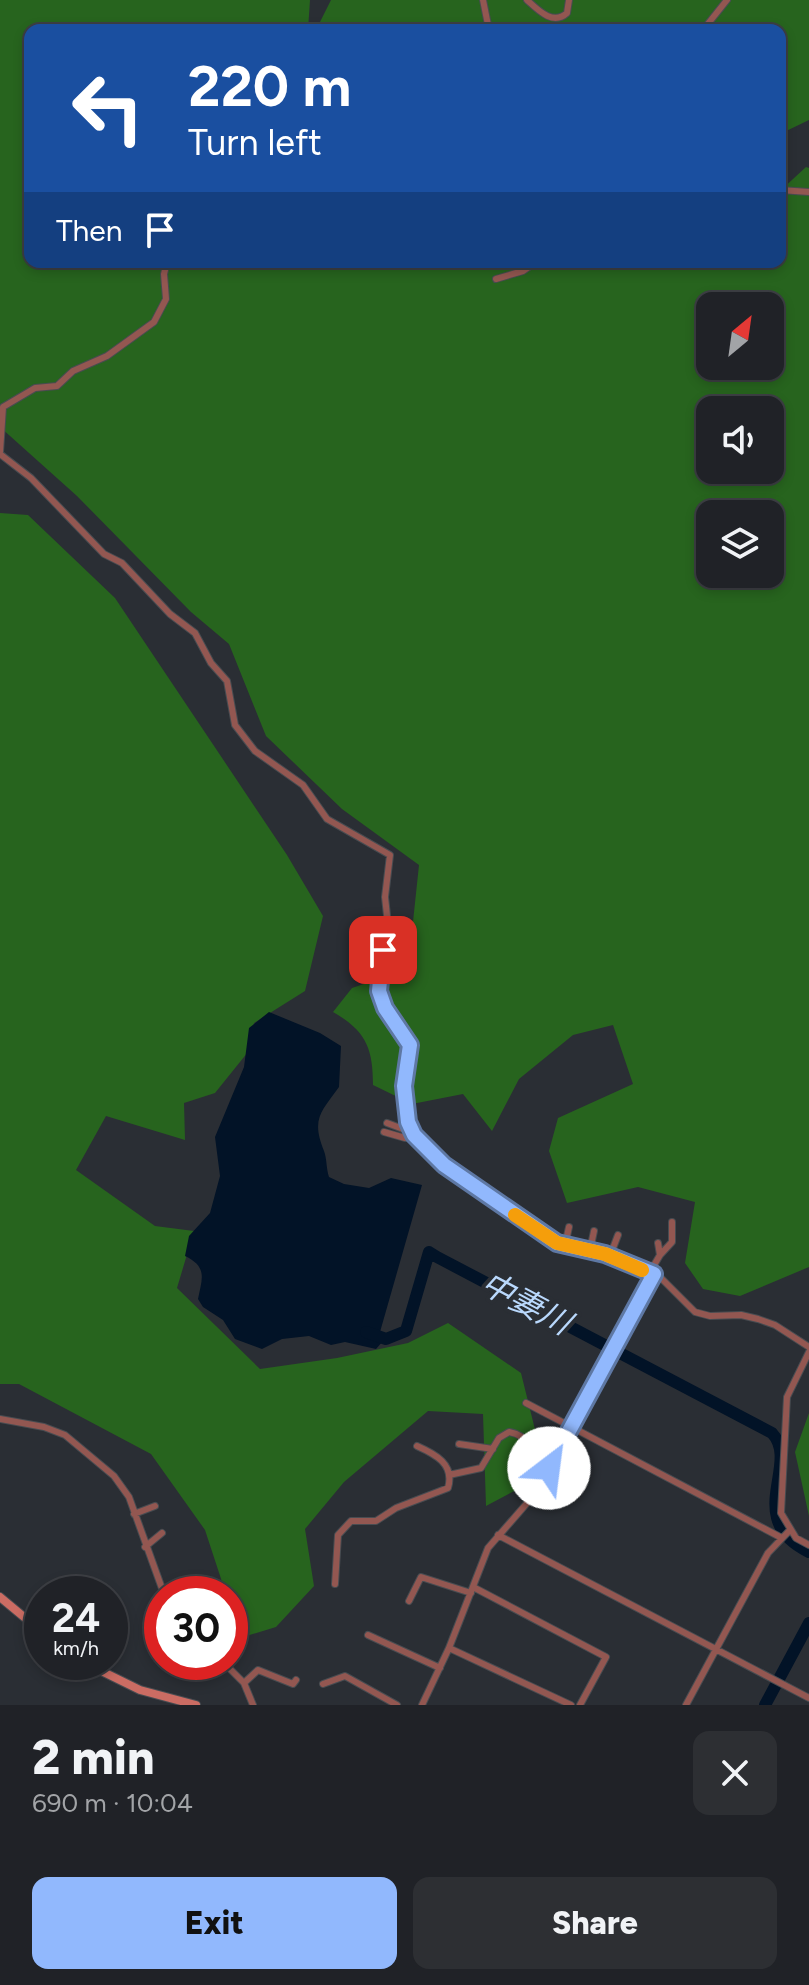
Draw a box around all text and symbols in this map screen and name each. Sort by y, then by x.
text: 220 m [188,53,351,120]
icon: left [56,56,160,160]
text: Turn left [188,121,322,164]
icon: arrive [138,208,182,252]
text: Then [56,212,122,249]
north arrow [696,292,784,380]
map controls [696,292,784,588]
button: sound [696,396,784,484]
button: layers [696,500,784,588]
pin [349,916,417,984]
icon: arrive [361,928,405,972]
water label: 中妻川 [475,1264,580,1344]
position arrow [507,1426,591,1510]
speed limit sign: 30 [144,1576,248,1680]
text: 24 [52,1594,100,1642]
text: km/h [53,1636,99,1660]
text: 2 min [32,1728,155,1786]
button: close [693,1731,777,1815]
text: 690 m · 10:04 [32,1787,193,1819]
button: Exit [32,1877,397,1969]
button: Share [413,1877,777,1969]

